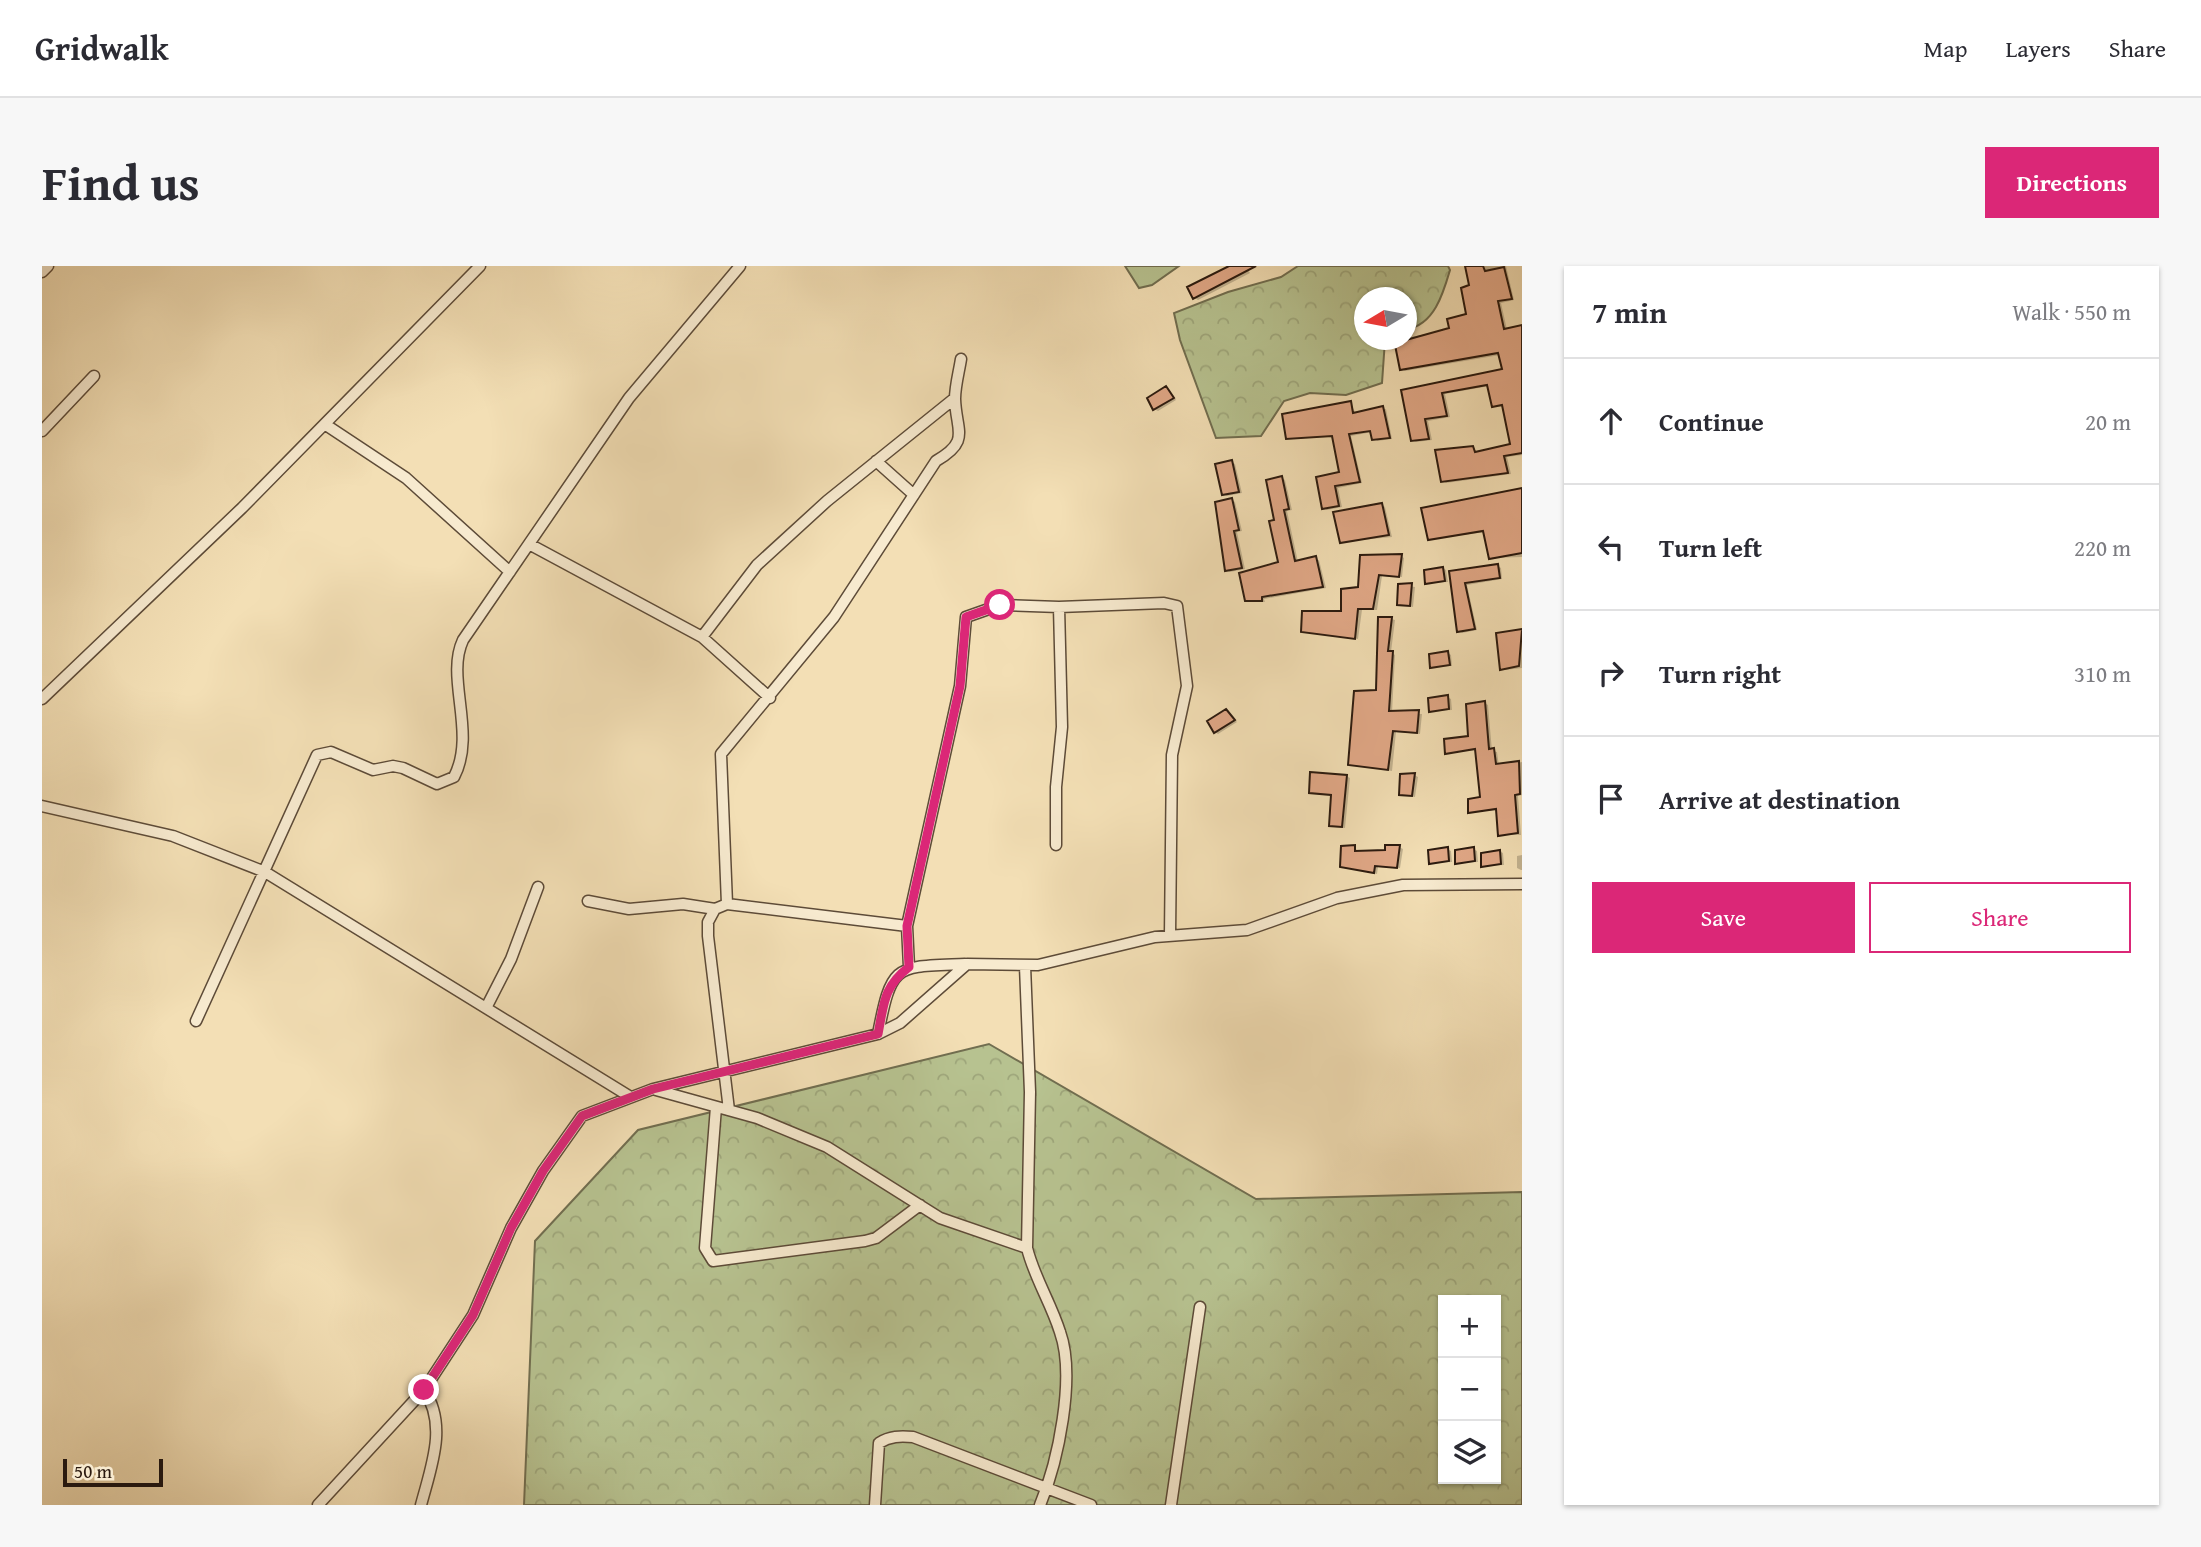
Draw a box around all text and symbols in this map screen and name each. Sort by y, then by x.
text: Gridwalk [35,24,169,72]
text: Map [1924,31,1967,66]
text: Layers [2005,31,2071,66]
text: Share [2109,31,2166,66]
text: Find us [42,146,200,218]
button: Directions [1985,147,2159,218]
north arrow [1354,287,1417,350]
text: 7 min [1592,290,1667,334]
text: Walk · 550 m [2012,295,2131,328]
icon: ahead [1592,402,1630,440]
text: Continue [1659,402,1764,441]
text: 20 m [2085,405,2131,438]
icon: left [1592,528,1630,566]
text: Turn left [1659,528,1762,567]
text: 220 m [2074,531,2131,564]
route start [984,589,1015,620]
icon: right [1592,654,1630,692]
text: Turn right [1659,654,1781,693]
text: 310 m [2074,657,2131,690]
icon: arrive [1592,780,1630,818]
text: Arrive at destination [1659,780,1900,819]
button: Save [1592,882,1855,953]
button: Share [1869,882,2131,953]
map controls [1438,1295,1501,1484]
button: + [1438,1295,1501,1358]
button: − [1438,1358,1501,1421]
route end [408,1374,439,1405]
button: layers [1438,1421,1501,1484]
scale bar [63,1456,163,1488]
text: 50 m [74,1457,112,1485]

